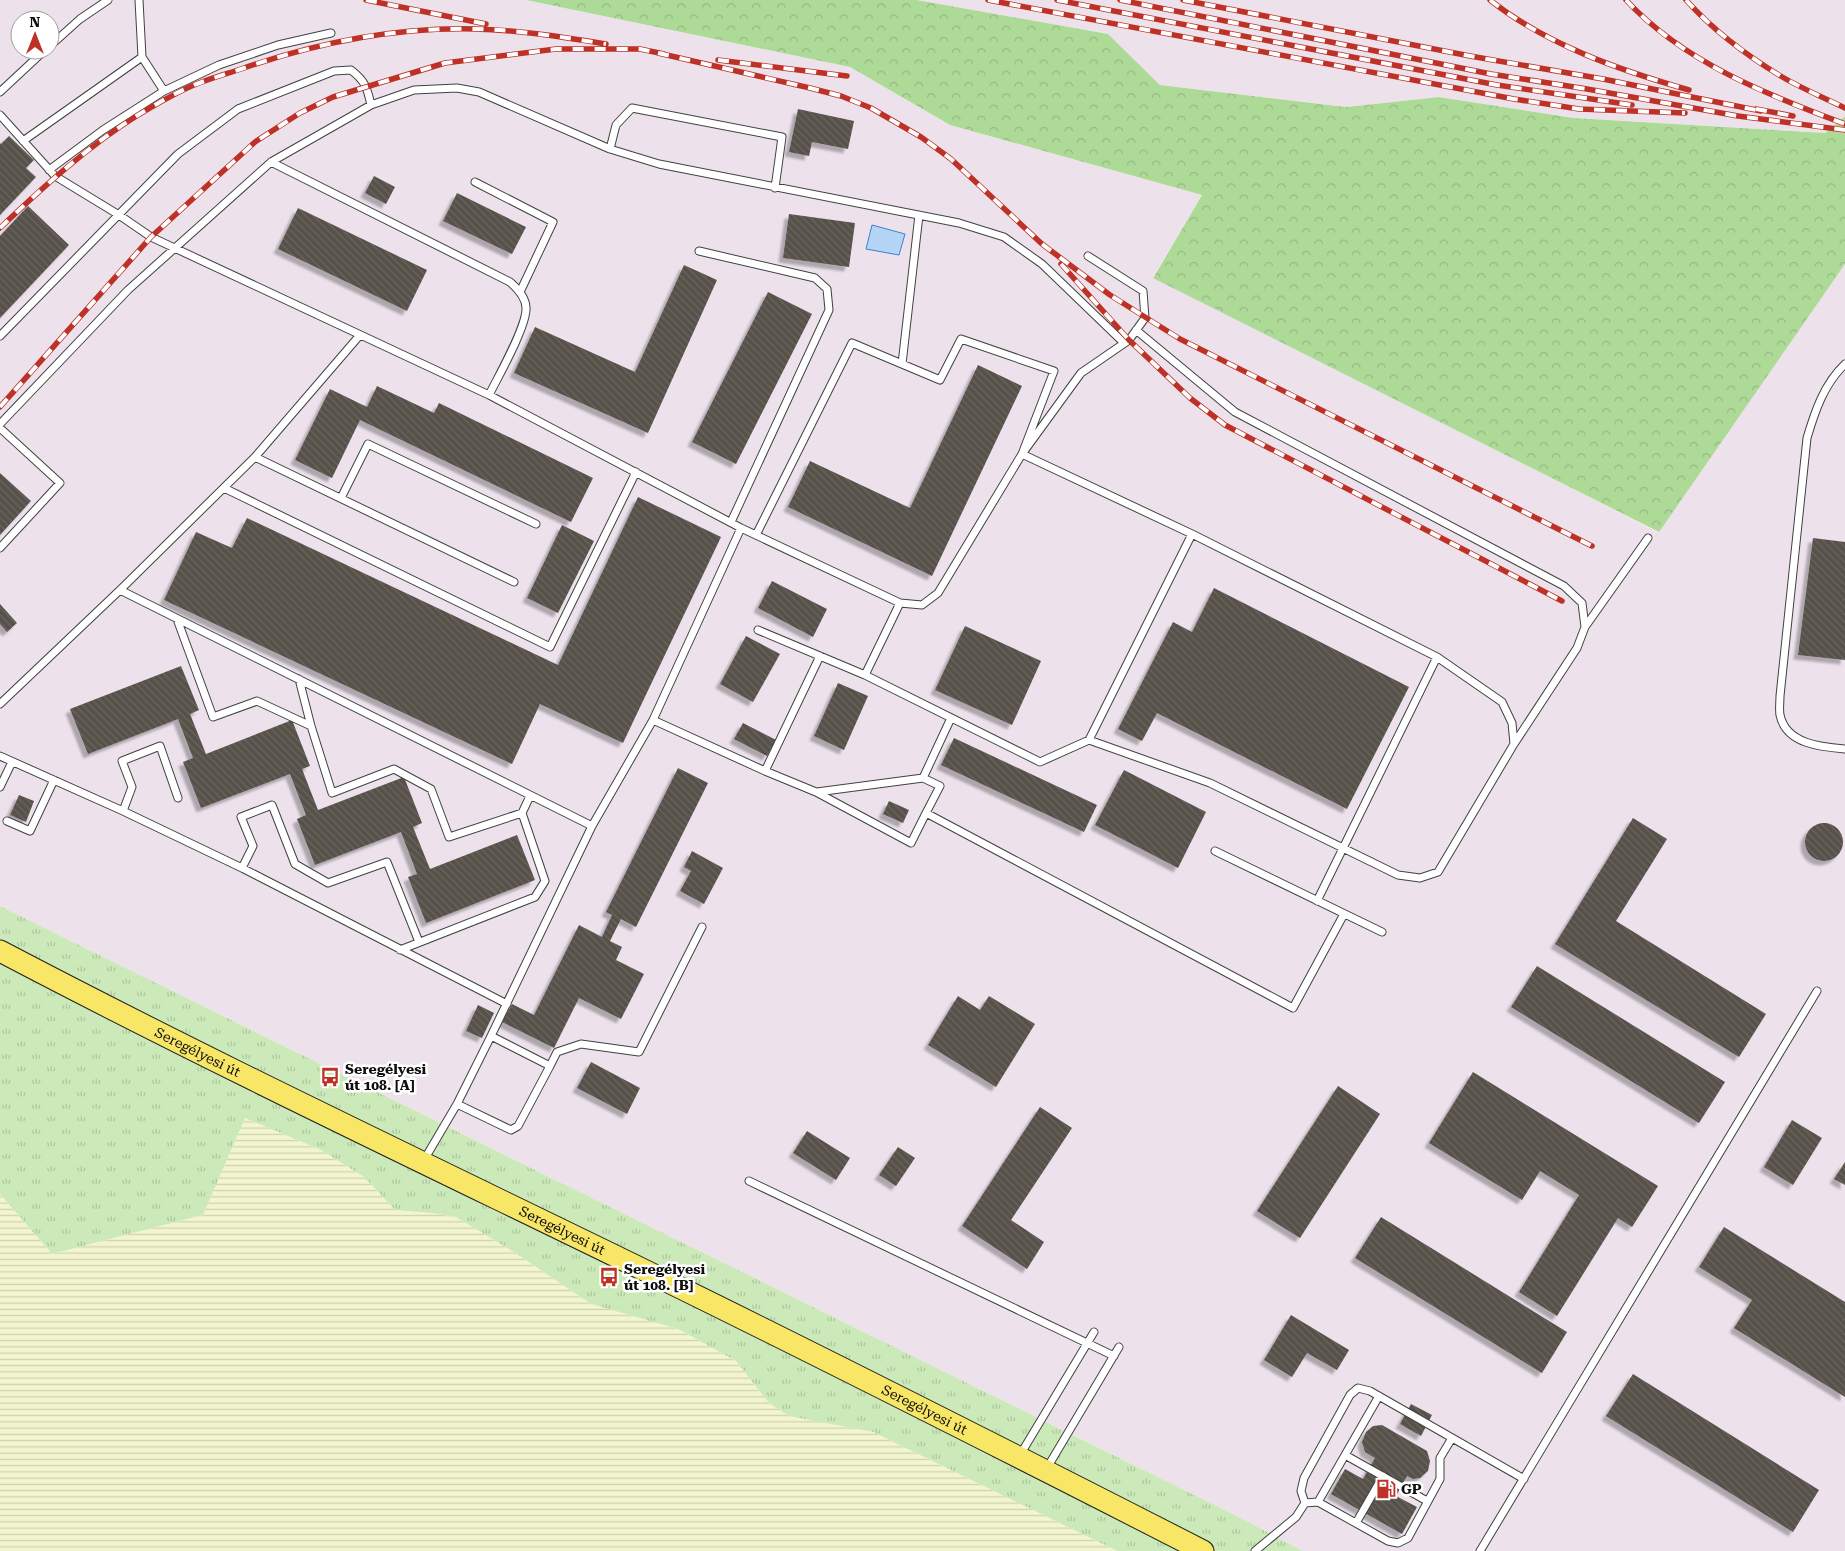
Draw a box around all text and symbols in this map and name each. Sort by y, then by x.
north arrow [10,10,60,60]
text: N [30,14,41,30]
street label: Seregélyesi út [152,1024,243,1080]
place label: Seregélyesi út 108. [A] [345,1061,426,1093]
bus stop icon: Seregélyesi út 108. [A] [319,1066,341,1088]
street label: Seregélyesi út [517,1203,608,1258]
place label: Seregélyesi út 108. [B] [624,1261,705,1293]
bus stop icon: Seregélyesi út 108. [B] [598,1266,620,1288]
street label: Seregélyesi út [879,1381,970,1438]
fuel station icon: GP [1375,1478,1397,1500]
place label: GP [1401,1481,1422,1497]

